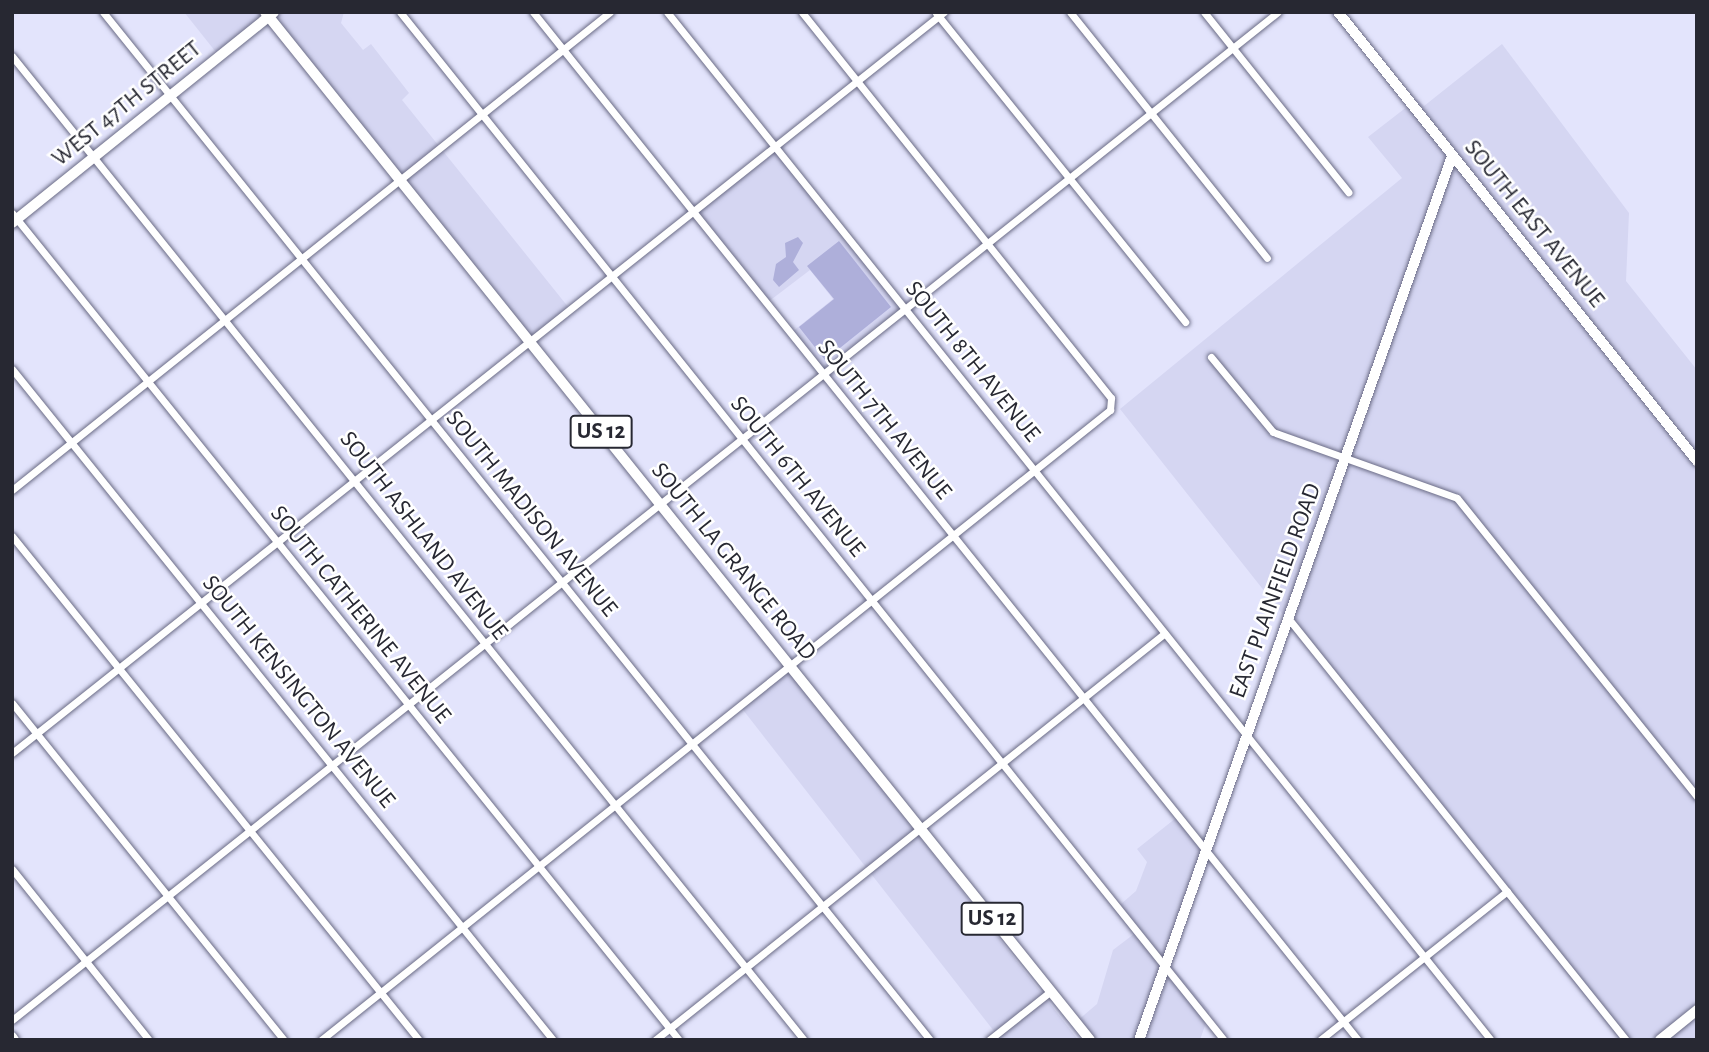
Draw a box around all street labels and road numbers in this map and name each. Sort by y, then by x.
street label: WEST 47TH STREET [46,35,208,173]
street label: SOUTH EAST AVENUE [1458,134,1610,314]
street label: SOUTH 8TH AVENUE [898,276,1046,448]
street label: SOUTH 7TH AVENUE [811,334,957,506]
street label: SOUTH 6TH AVENUE [723,391,871,563]
street label: SOUTH MADISON AVENUE [439,405,623,623]
road number: US 12 [570,412,632,452]
street label: SOUTH ASHLAND AVENUE [333,426,513,646]
street label: SOUTH LA GRANGE ROAD [644,457,822,667]
street label: EAST PLAINFIELD ROAD [1224,480,1328,702]
street label: SOUTH CATHERINE AVENUE [263,500,457,730]
street label: SOUTH KENSINGTON AVENUE [195,570,401,814]
road number: US 12 [960,900,1024,938]

